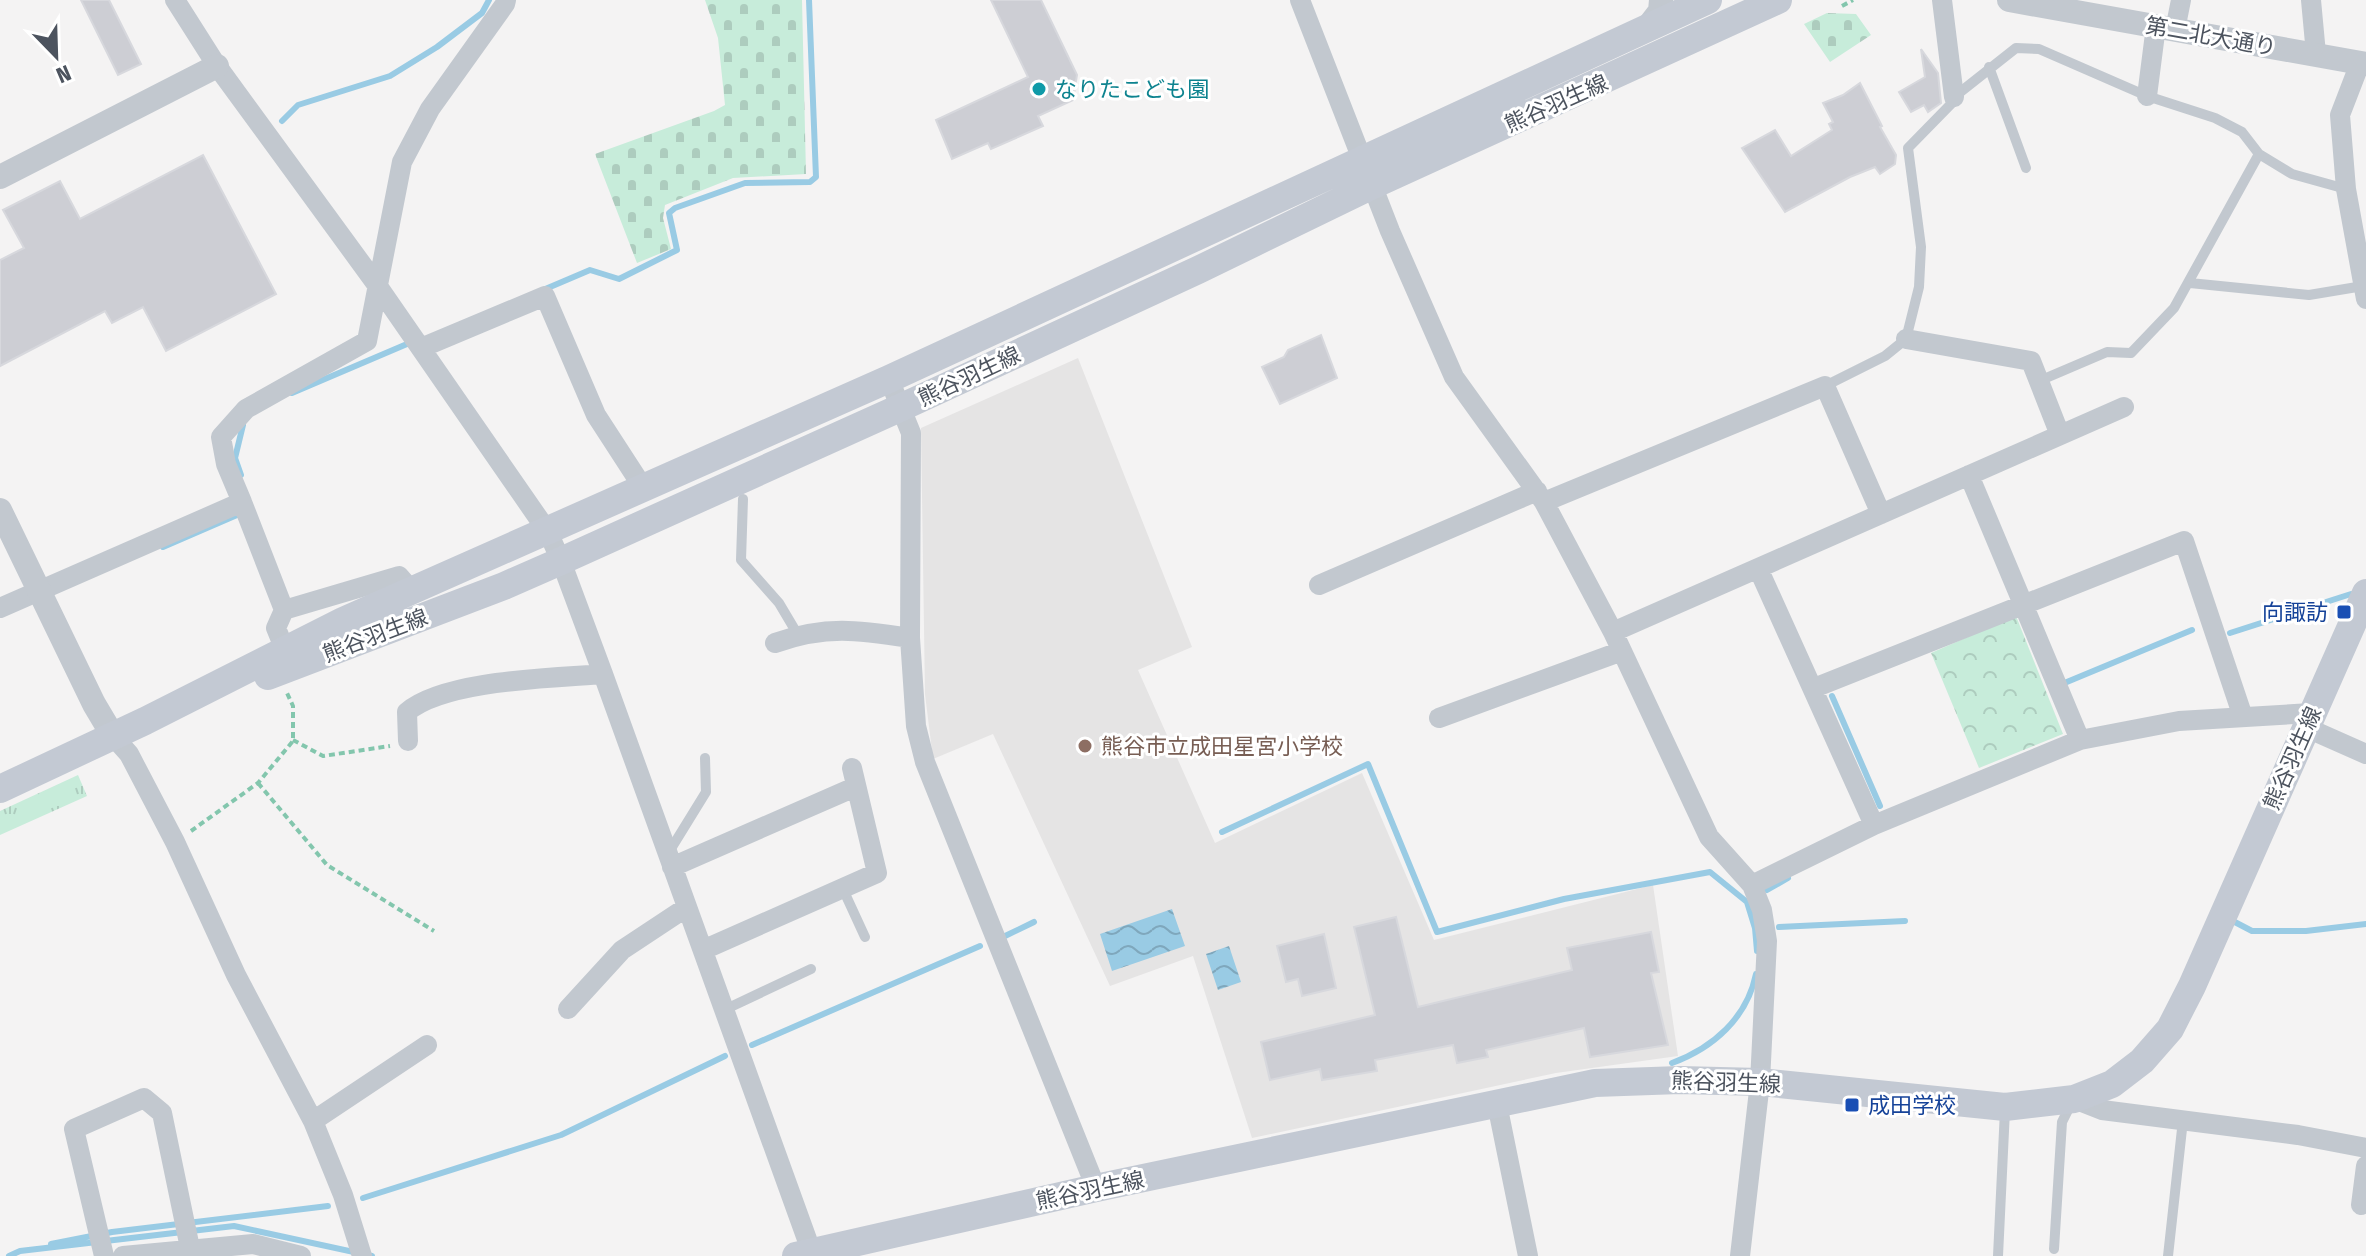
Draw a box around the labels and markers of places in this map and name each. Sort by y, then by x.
place label: なりたこども園 [1055,76,1209,103]
marker: なりたこども園 [1030,80,1048,98]
place label: 向諏訪 [2262,599,2328,626]
marker: 向諏訪 [2335,603,2353,621]
place label: 熊谷市立成田星宮小学校 [1101,733,1343,760]
marker: 熊谷市立成田星宮小学校 [1076,737,1094,755]
place label: 成田学校 [1868,1092,1956,1119]
marker: 成田学校 [1843,1096,1861,1114]

